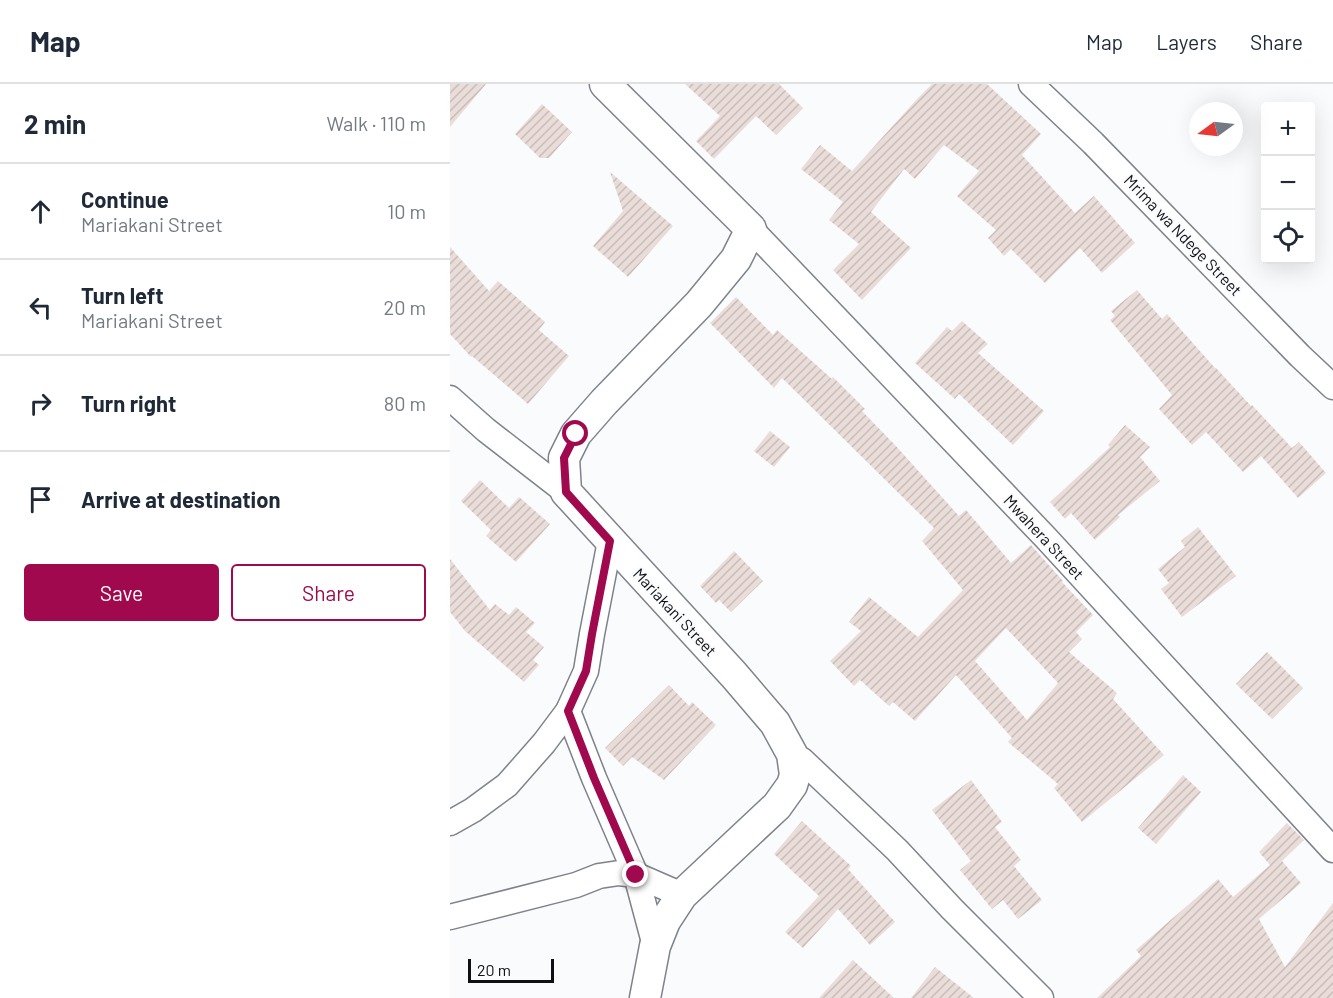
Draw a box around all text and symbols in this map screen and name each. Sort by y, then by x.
text: Map [30,24,81,58]
text: Map [1086,29,1123,54]
text: Layers [1156,29,1217,54]
text: Share [1250,29,1303,54]
north arrow [1189,102,1243,156]
map controls [1261,102,1315,264]
button: + [1261,102,1315,156]
text: 2 min [24,108,86,139]
text: Walk · 110 m [326,111,426,135]
button: − [1261,156,1315,210]
street label: Mrima wa Ndege Street [1121,170,1246,299]
text: Continue [81,186,169,212]
icon: ahead [24,195,57,228]
text: 10 m [387,199,426,223]
button: locate [1261,210,1315,264]
text: Mariakani Street [81,212,223,236]
text: Turn left [81,282,164,308]
icon: left [24,291,57,324]
text: 20 m [383,295,426,319]
text: Mariakani Street [81,308,223,332]
icon: right [24,387,57,420]
text: Turn right [81,390,176,416]
text: 80 m [384,391,426,415]
route start [562,420,588,446]
icon: arrive [24,483,57,516]
text: Arrive at destination [81,486,280,512]
street label: Mwahera Street [1000,490,1088,583]
button: Save [24,564,219,621]
button: Share [231,564,426,621]
street label: Mariakani Street [630,564,721,660]
route end [622,861,648,887]
scale bar [468,956,554,984]
text: 20 m [477,960,511,979]

